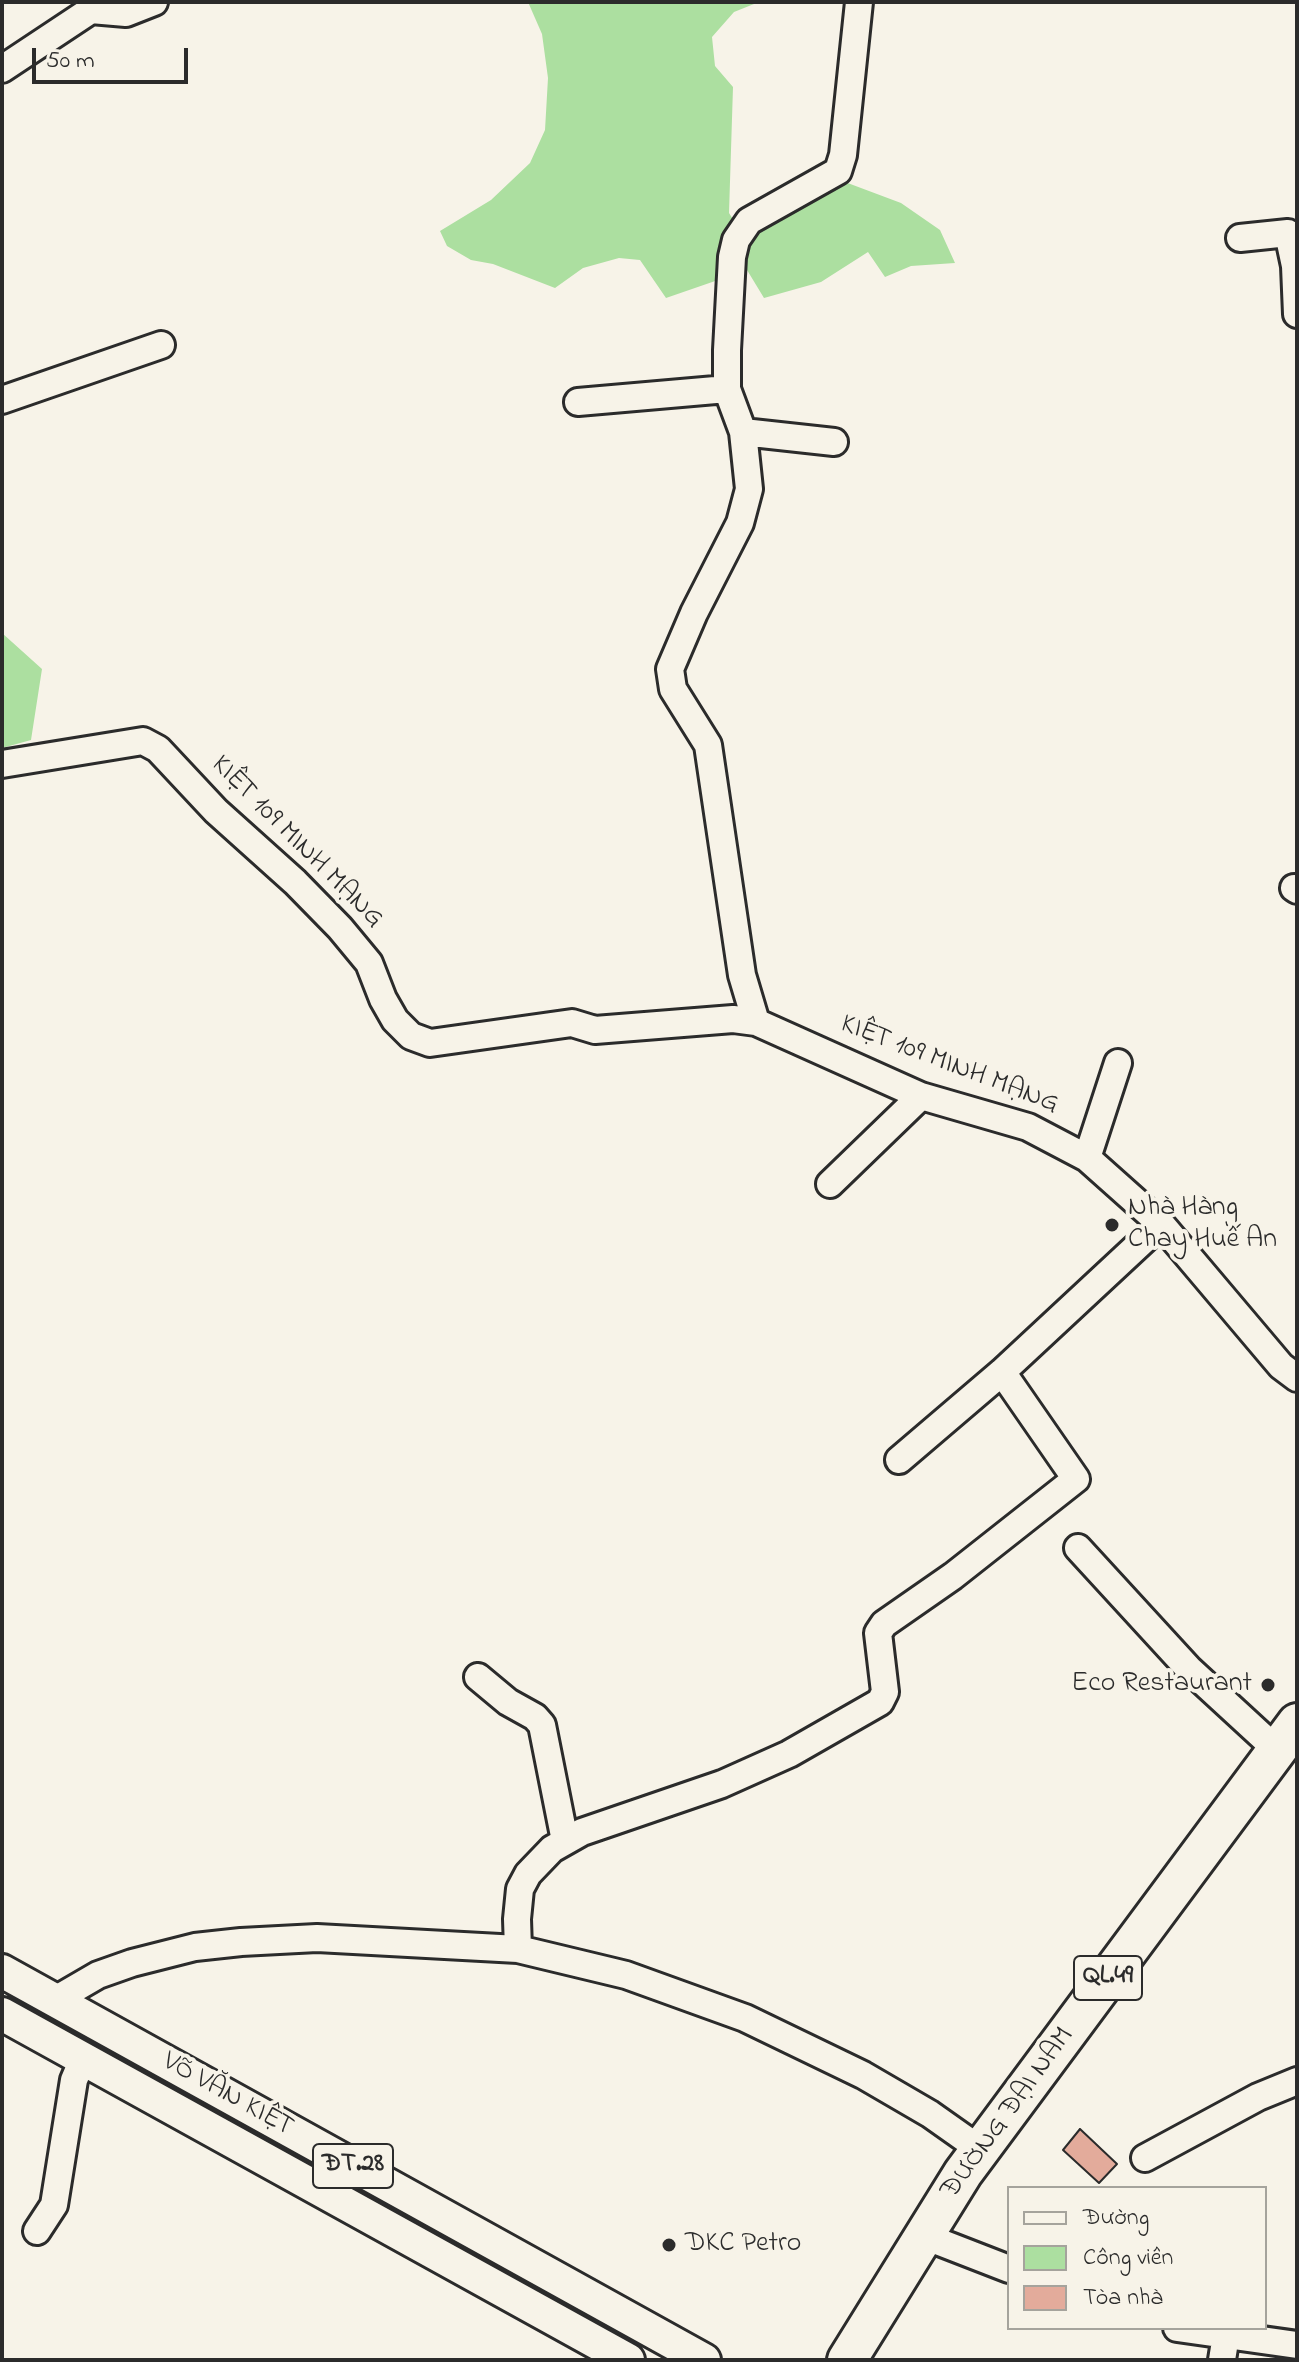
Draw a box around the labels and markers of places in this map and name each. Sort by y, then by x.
place label: Nhà Hàng Chay Huế An [1128,1192,1277,1258]
marker: Nhà Hàng Chay Huế An [1103,1216,1121,1234]
place label: Eco Restaurant [1071,1668,1252,1702]
marker: Eco Restaurant [1259,1676,1277,1694]
place label: DKC Petro [685,2228,801,2262]
marker: DKC Petro [660,2236,678,2254]

